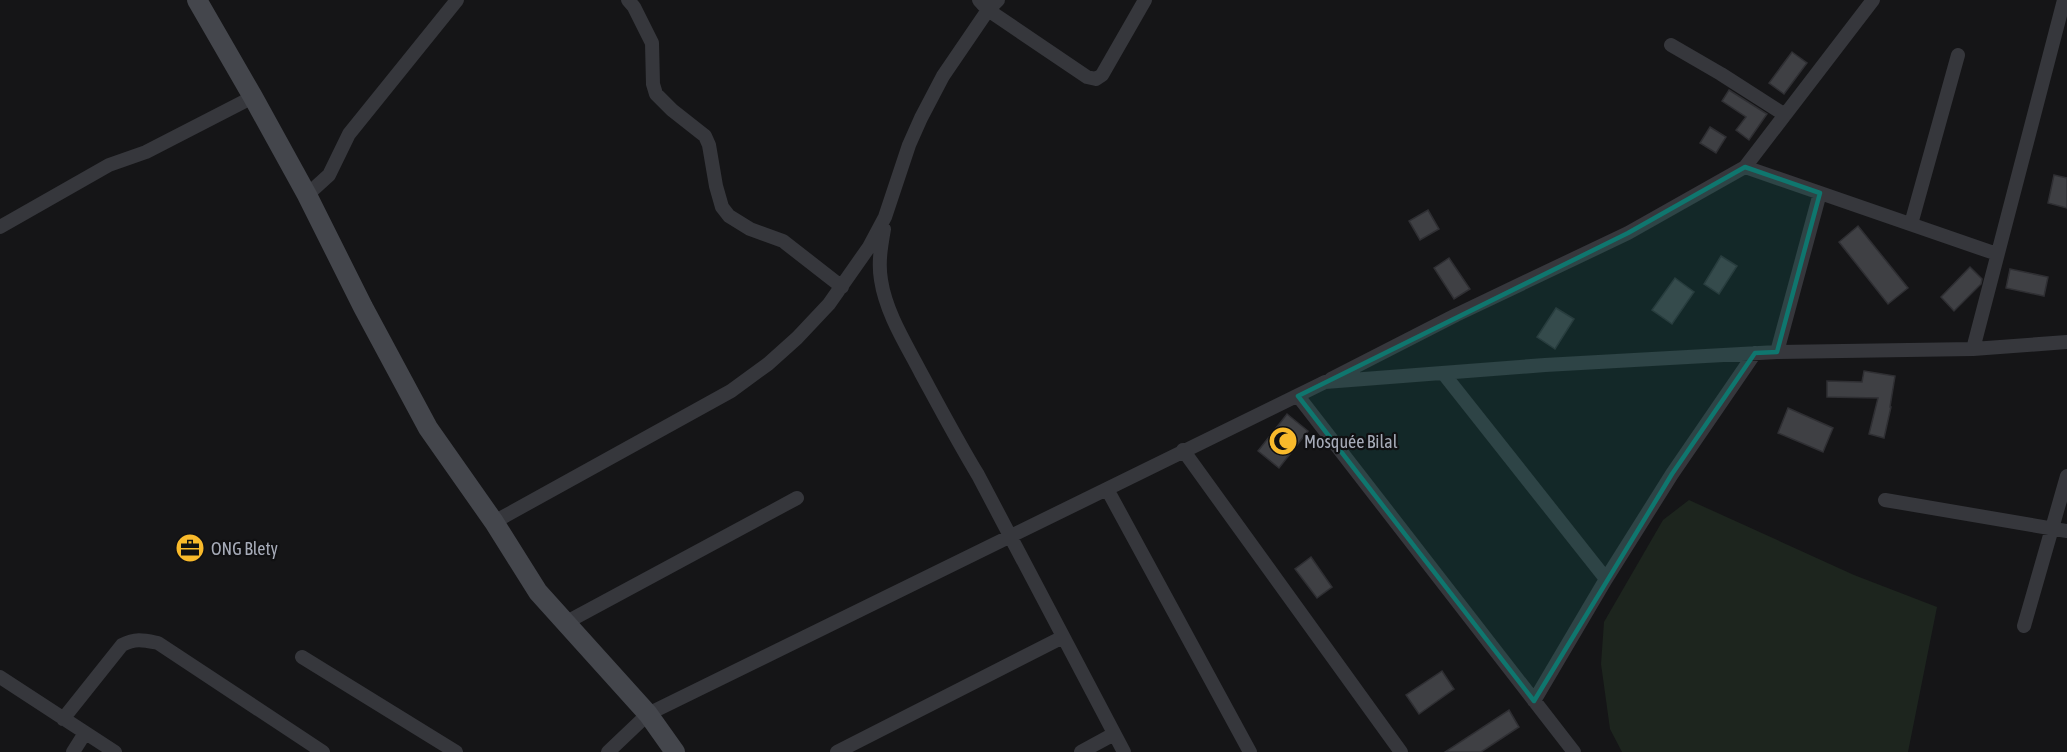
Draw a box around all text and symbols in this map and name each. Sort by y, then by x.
mosque icon: Mosquée Bilal [1267,425,1299,457]
place label: Mosquée Bilal [1304,431,1398,452]
office icon: ONG Blety [174,532,206,564]
place label: ONG Blety [211,538,278,559]

